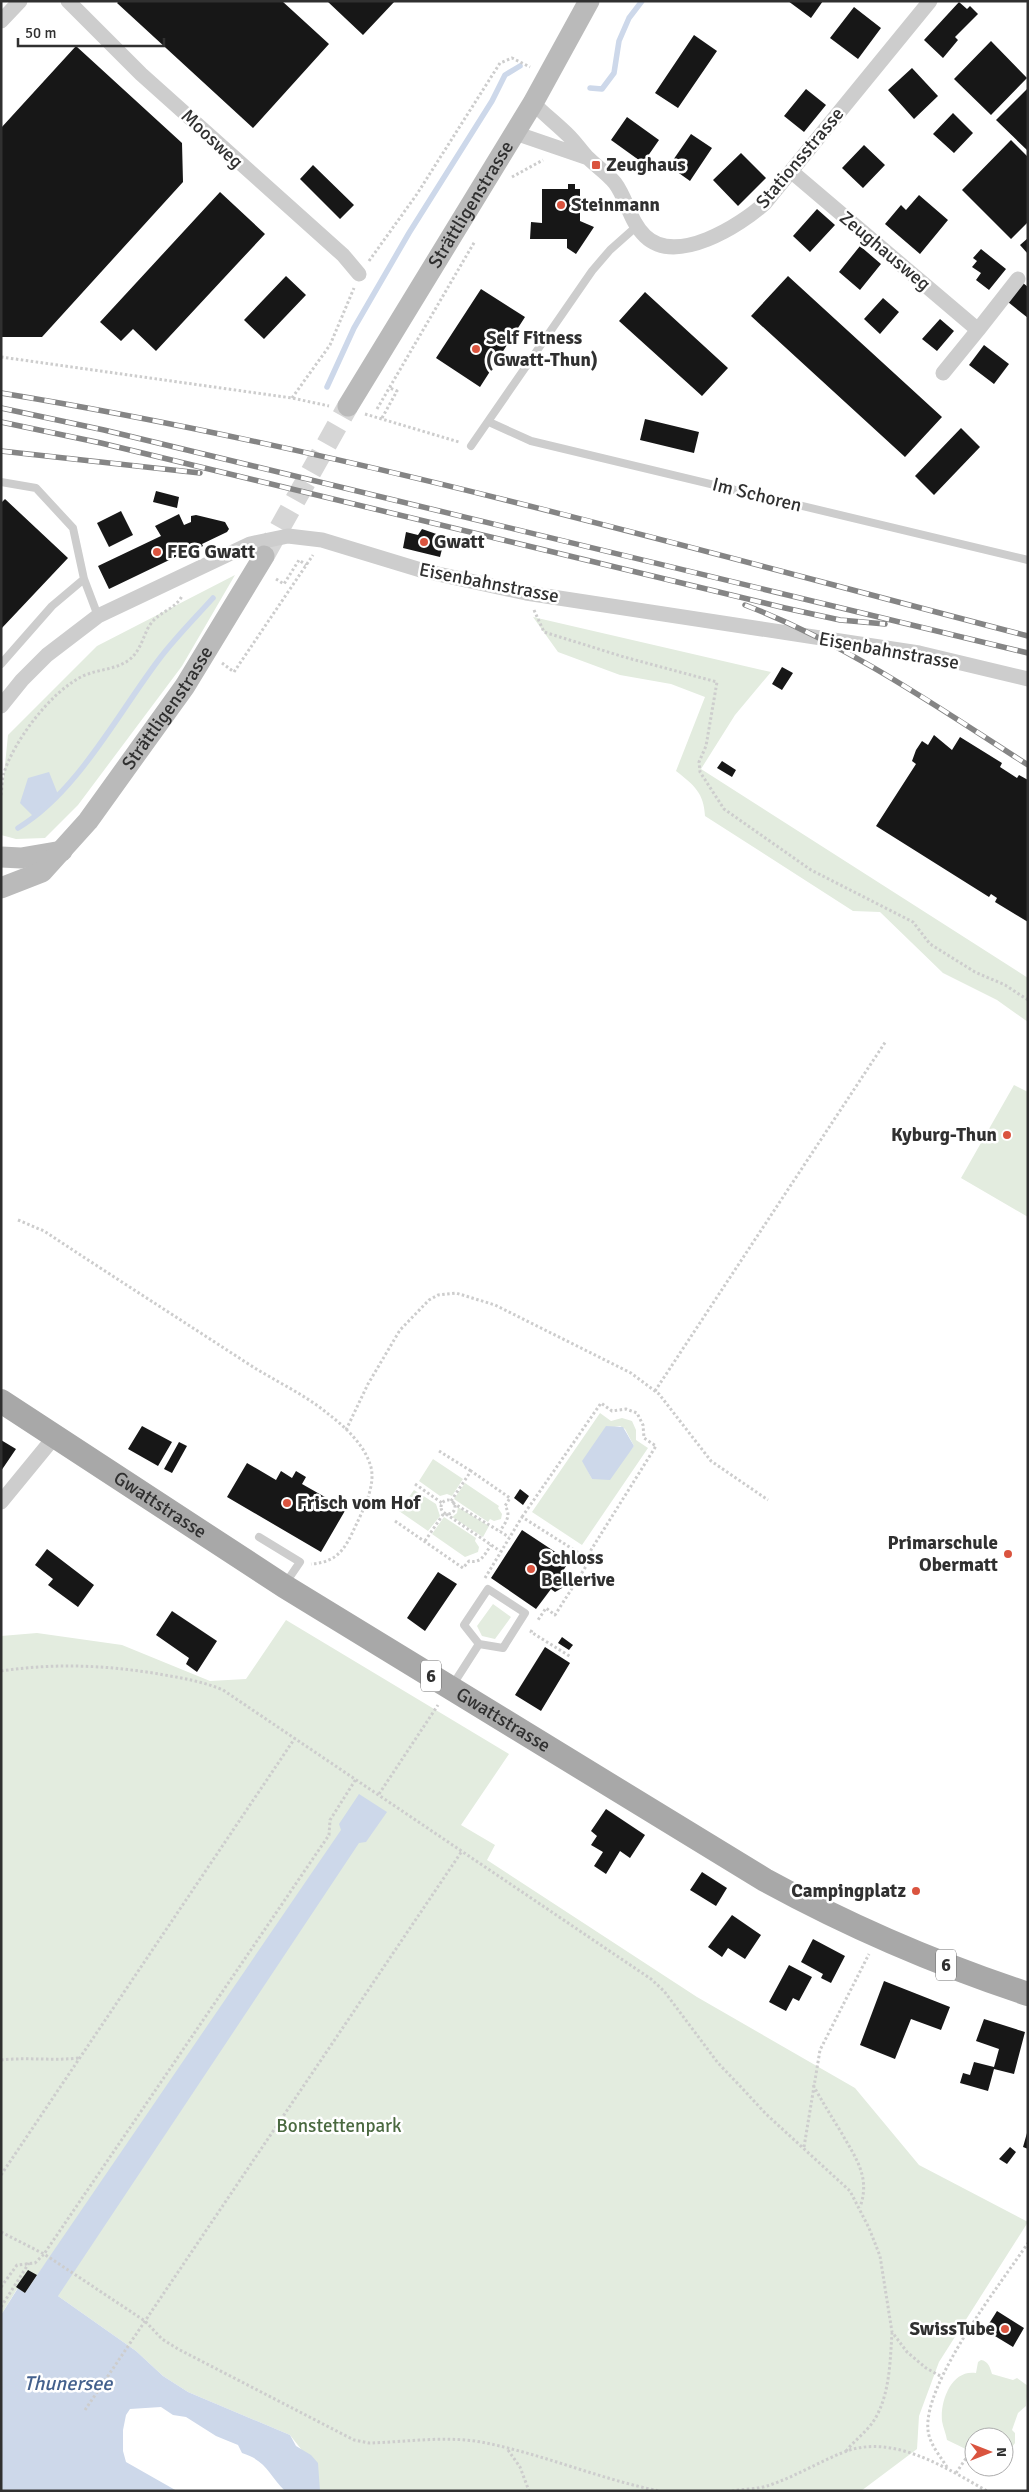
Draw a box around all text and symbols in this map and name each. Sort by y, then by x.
scale bar [18,15,164,47]
text: 50 m [25,24,56,42]
street label: Stationsstrasse [751,103,849,213]
street label: Moosweg [176,104,248,174]
street label: Strättligenstrasse [423,136,519,273]
place label: Zeughaus [606,153,686,177]
marker: Zeughaus [590,159,602,171]
place label: Steinmann [571,193,660,217]
marker: Steinmann [555,199,567,211]
street label: Zeughausweg [834,206,936,296]
place label: Self Fitness (Gwatt-Thun) [486,326,598,372]
marker: Self Fitness (Gwatt-Thun) [470,343,482,355]
street label: Im Schoren [710,472,804,518]
place label: Gwatt [434,530,485,554]
marker: Gwatt [418,536,430,548]
place label: FEG Gwatt [167,540,255,564]
marker: FEG Gwatt [151,546,163,558]
street label: Eisenbahnstrasse [417,558,561,608]
street label: Eisenbahnstrasse [817,627,961,675]
street label: Strättligenstrasse [117,642,218,775]
place label: Kyburg-Thun [891,1123,997,1147]
marker: Kyburg-Thun [1001,1129,1013,1141]
street label: Gwattstrasse [109,1466,211,1544]
place label: Frisch vom Hof [297,1491,422,1515]
marker: Frisch vom Hof [281,1497,293,1509]
place label: Primarschule Obermatt [887,1531,998,1577]
place label: Schloss Bellerive [541,1546,615,1592]
marker: Primarschule Obermatt [1002,1548,1014,1560]
marker: Schloss Bellerive [525,1563,537,1575]
road number: 6 [421,1660,441,1692]
street label: Gwattstrasse [452,1682,555,1758]
place label: Campingplatz [791,1879,906,1903]
marker: Campingplatz [910,1885,922,1897]
road number: 6 [936,1950,956,1980]
park label: Bonstettenpark [276,2114,402,2138]
place label: SwissTube [909,2317,995,2341]
marker: SwissTube [999,2323,1011,2335]
water label: Thunersee [24,2371,113,2396]
north arrow [964,2427,1014,2477]
text: N [993,2447,1010,2457]

